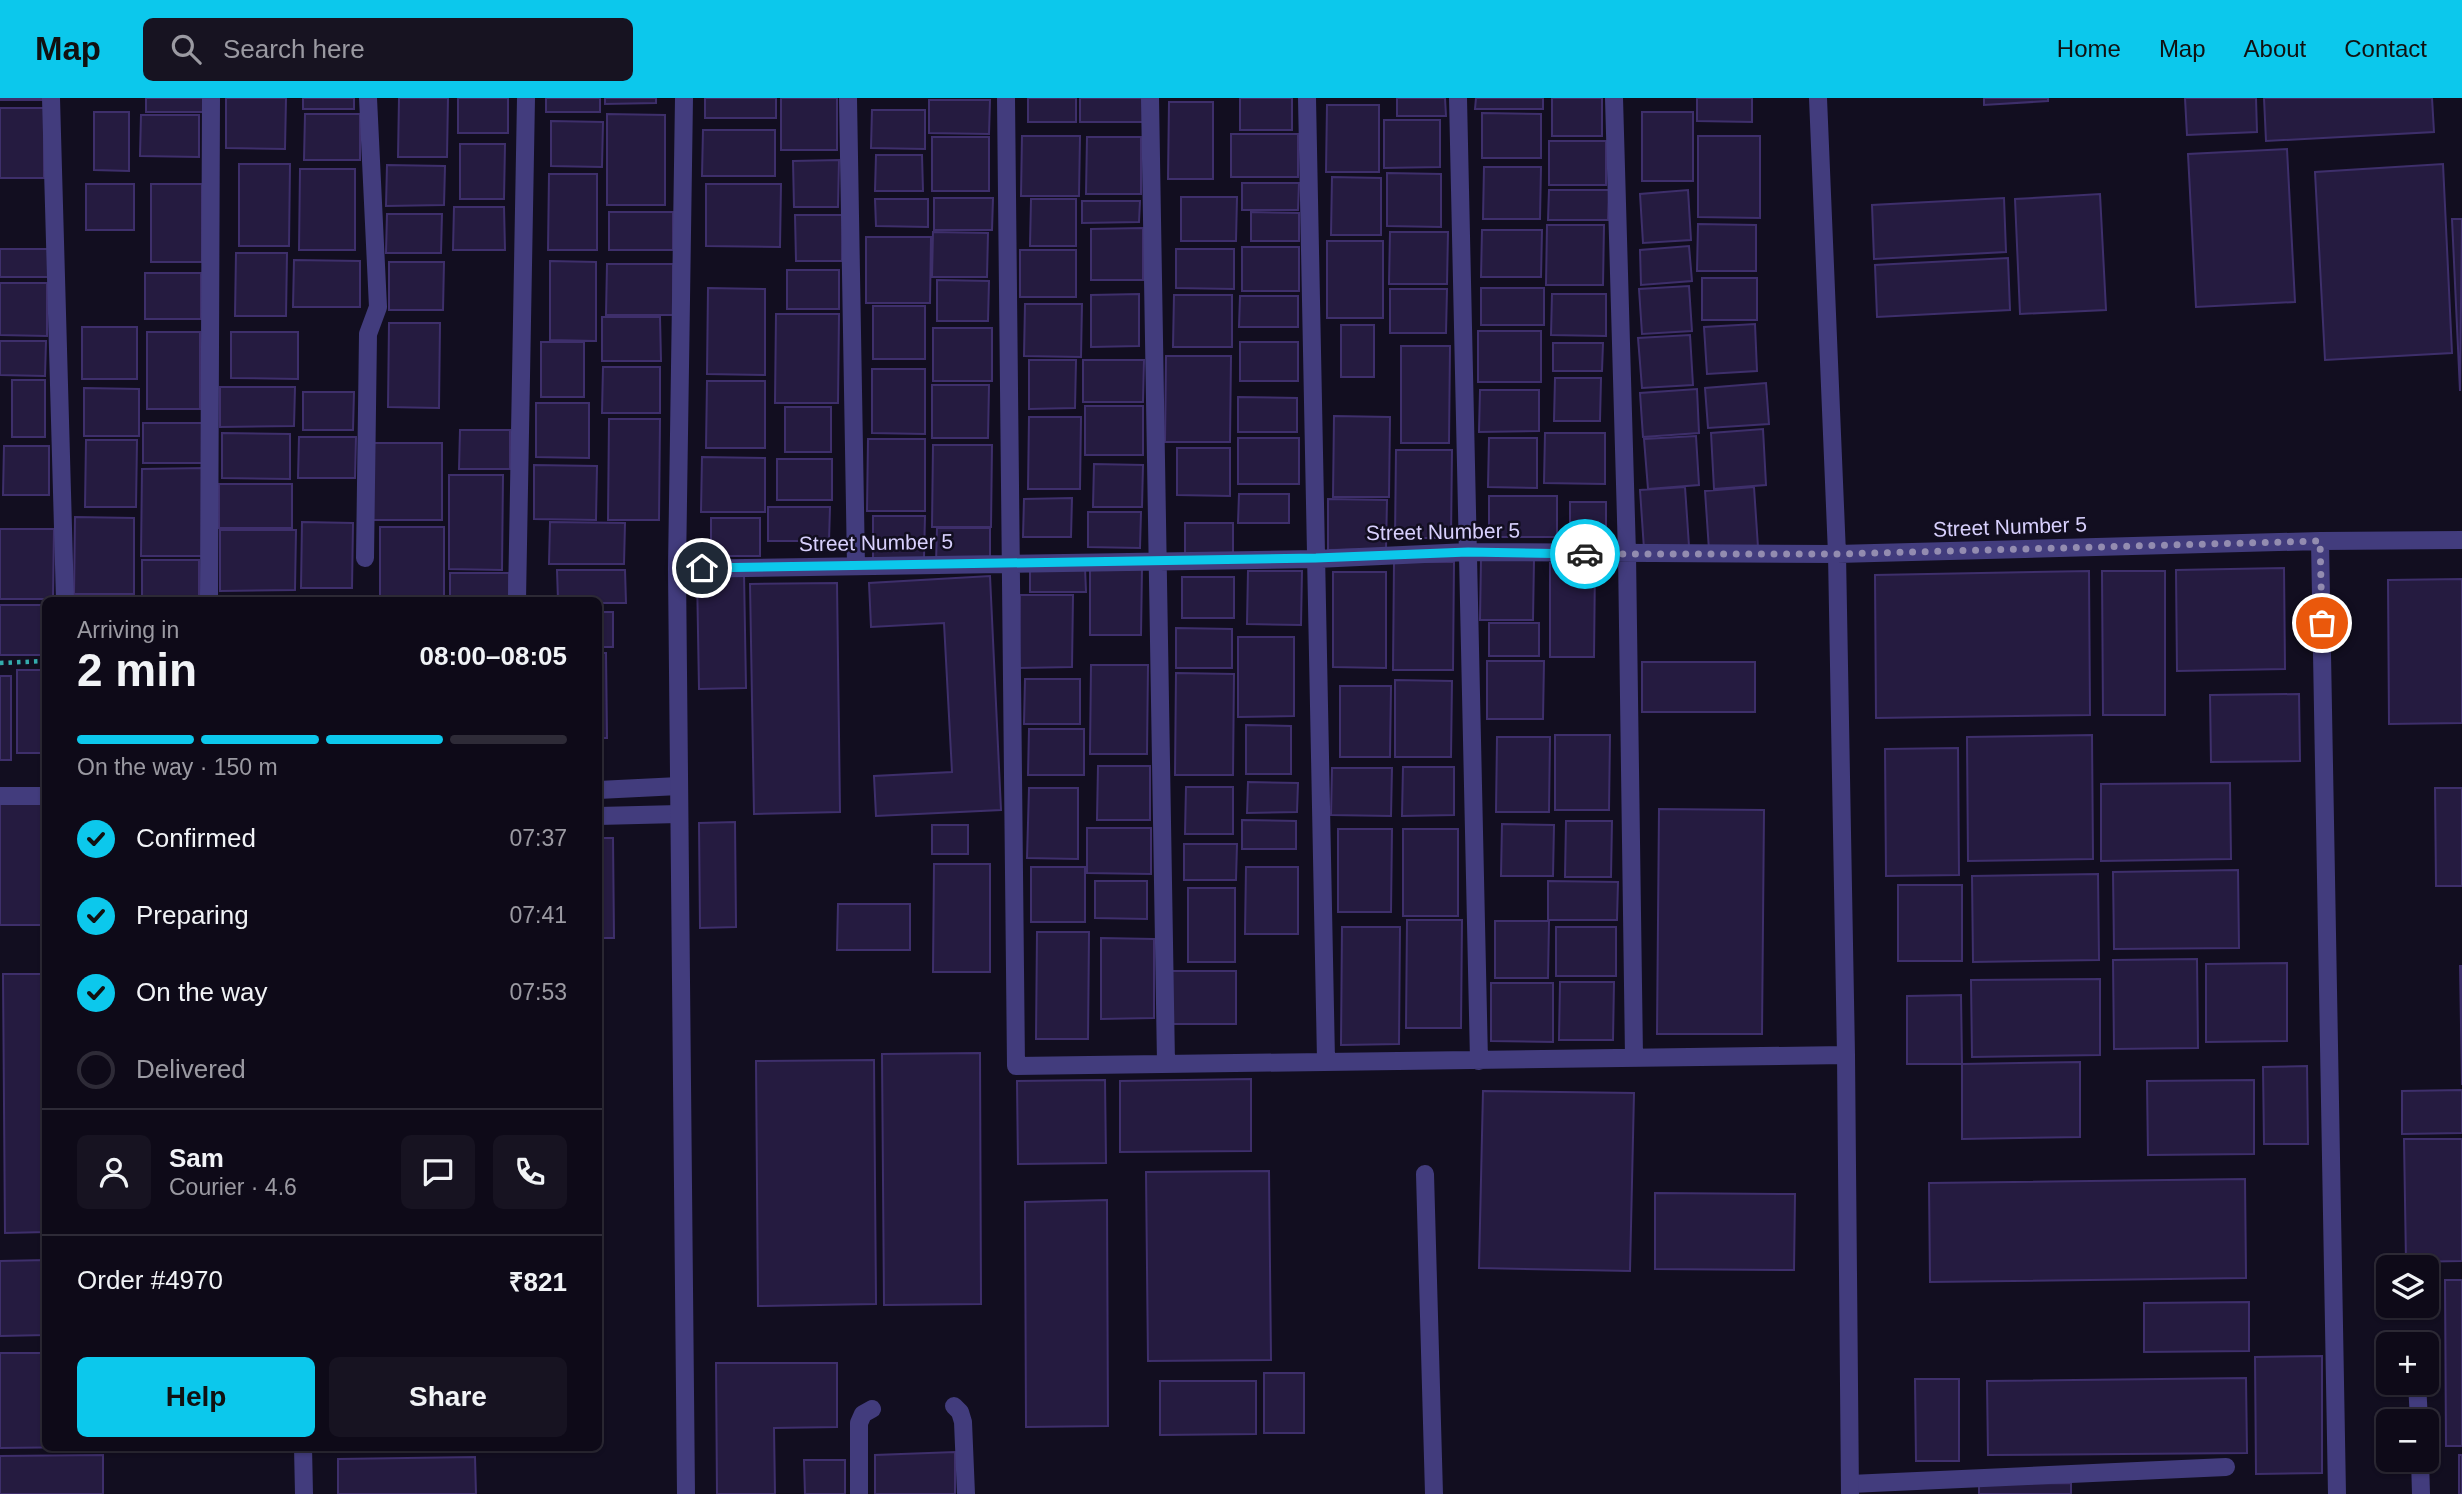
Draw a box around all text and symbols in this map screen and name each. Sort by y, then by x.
search box [143,18,633,81]
text: Map [35,30,101,67]
icon: search [167,30,205,68]
text: Search here [223,34,365,64]
text: Home [2057,35,2121,62]
text: Map [2159,35,2206,62]
text: About [2244,35,2306,62]
text: Contact [2344,35,2427,62]
street label: Street Number 5 [1933,512,2087,541]
street label: Street Number 5 [1366,519,1520,544]
courier [1550,519,1620,589]
street label: Street Number 5 [799,530,953,555]
icon: car [1566,535,1604,573]
pin [672,538,732,598]
icon: home [683,549,721,587]
pin [2292,593,2352,653]
icon: bag [2303,604,2341,642]
text: Arriving in [77,617,179,643]
text: 08:00–08:05 [420,641,567,671]
text: 2 min [77,644,197,696]
text: On the way · 150 m [77,754,278,780]
icon: check [77,820,115,858]
text: Confirmed [136,823,256,853]
text: 07:37 [509,825,567,851]
icon: check [77,897,115,935]
text: Preparing [136,900,249,930]
text: 07:41 [509,902,567,928]
icon: check [77,974,115,1012]
text: On the way [136,977,268,1007]
text: 07:53 [509,979,567,1005]
text: Delivered [136,1054,246,1084]
button: person [77,1135,151,1209]
button: chat [401,1135,475,1209]
button: phone [493,1135,567,1209]
text: Sam [169,1143,224,1173]
text: Courier · 4.6 [169,1174,297,1200]
map controls [2376,1255,2439,1472]
button: layers [2376,1255,2439,1318]
text: Order #4970 [77,1265,223,1295]
text: ₹821 [509,1267,567,1297]
button: + [2376,1332,2439,1395]
button: Help [77,1357,315,1437]
button: Share [329,1357,567,1437]
button: − [2376,1409,2439,1472]

